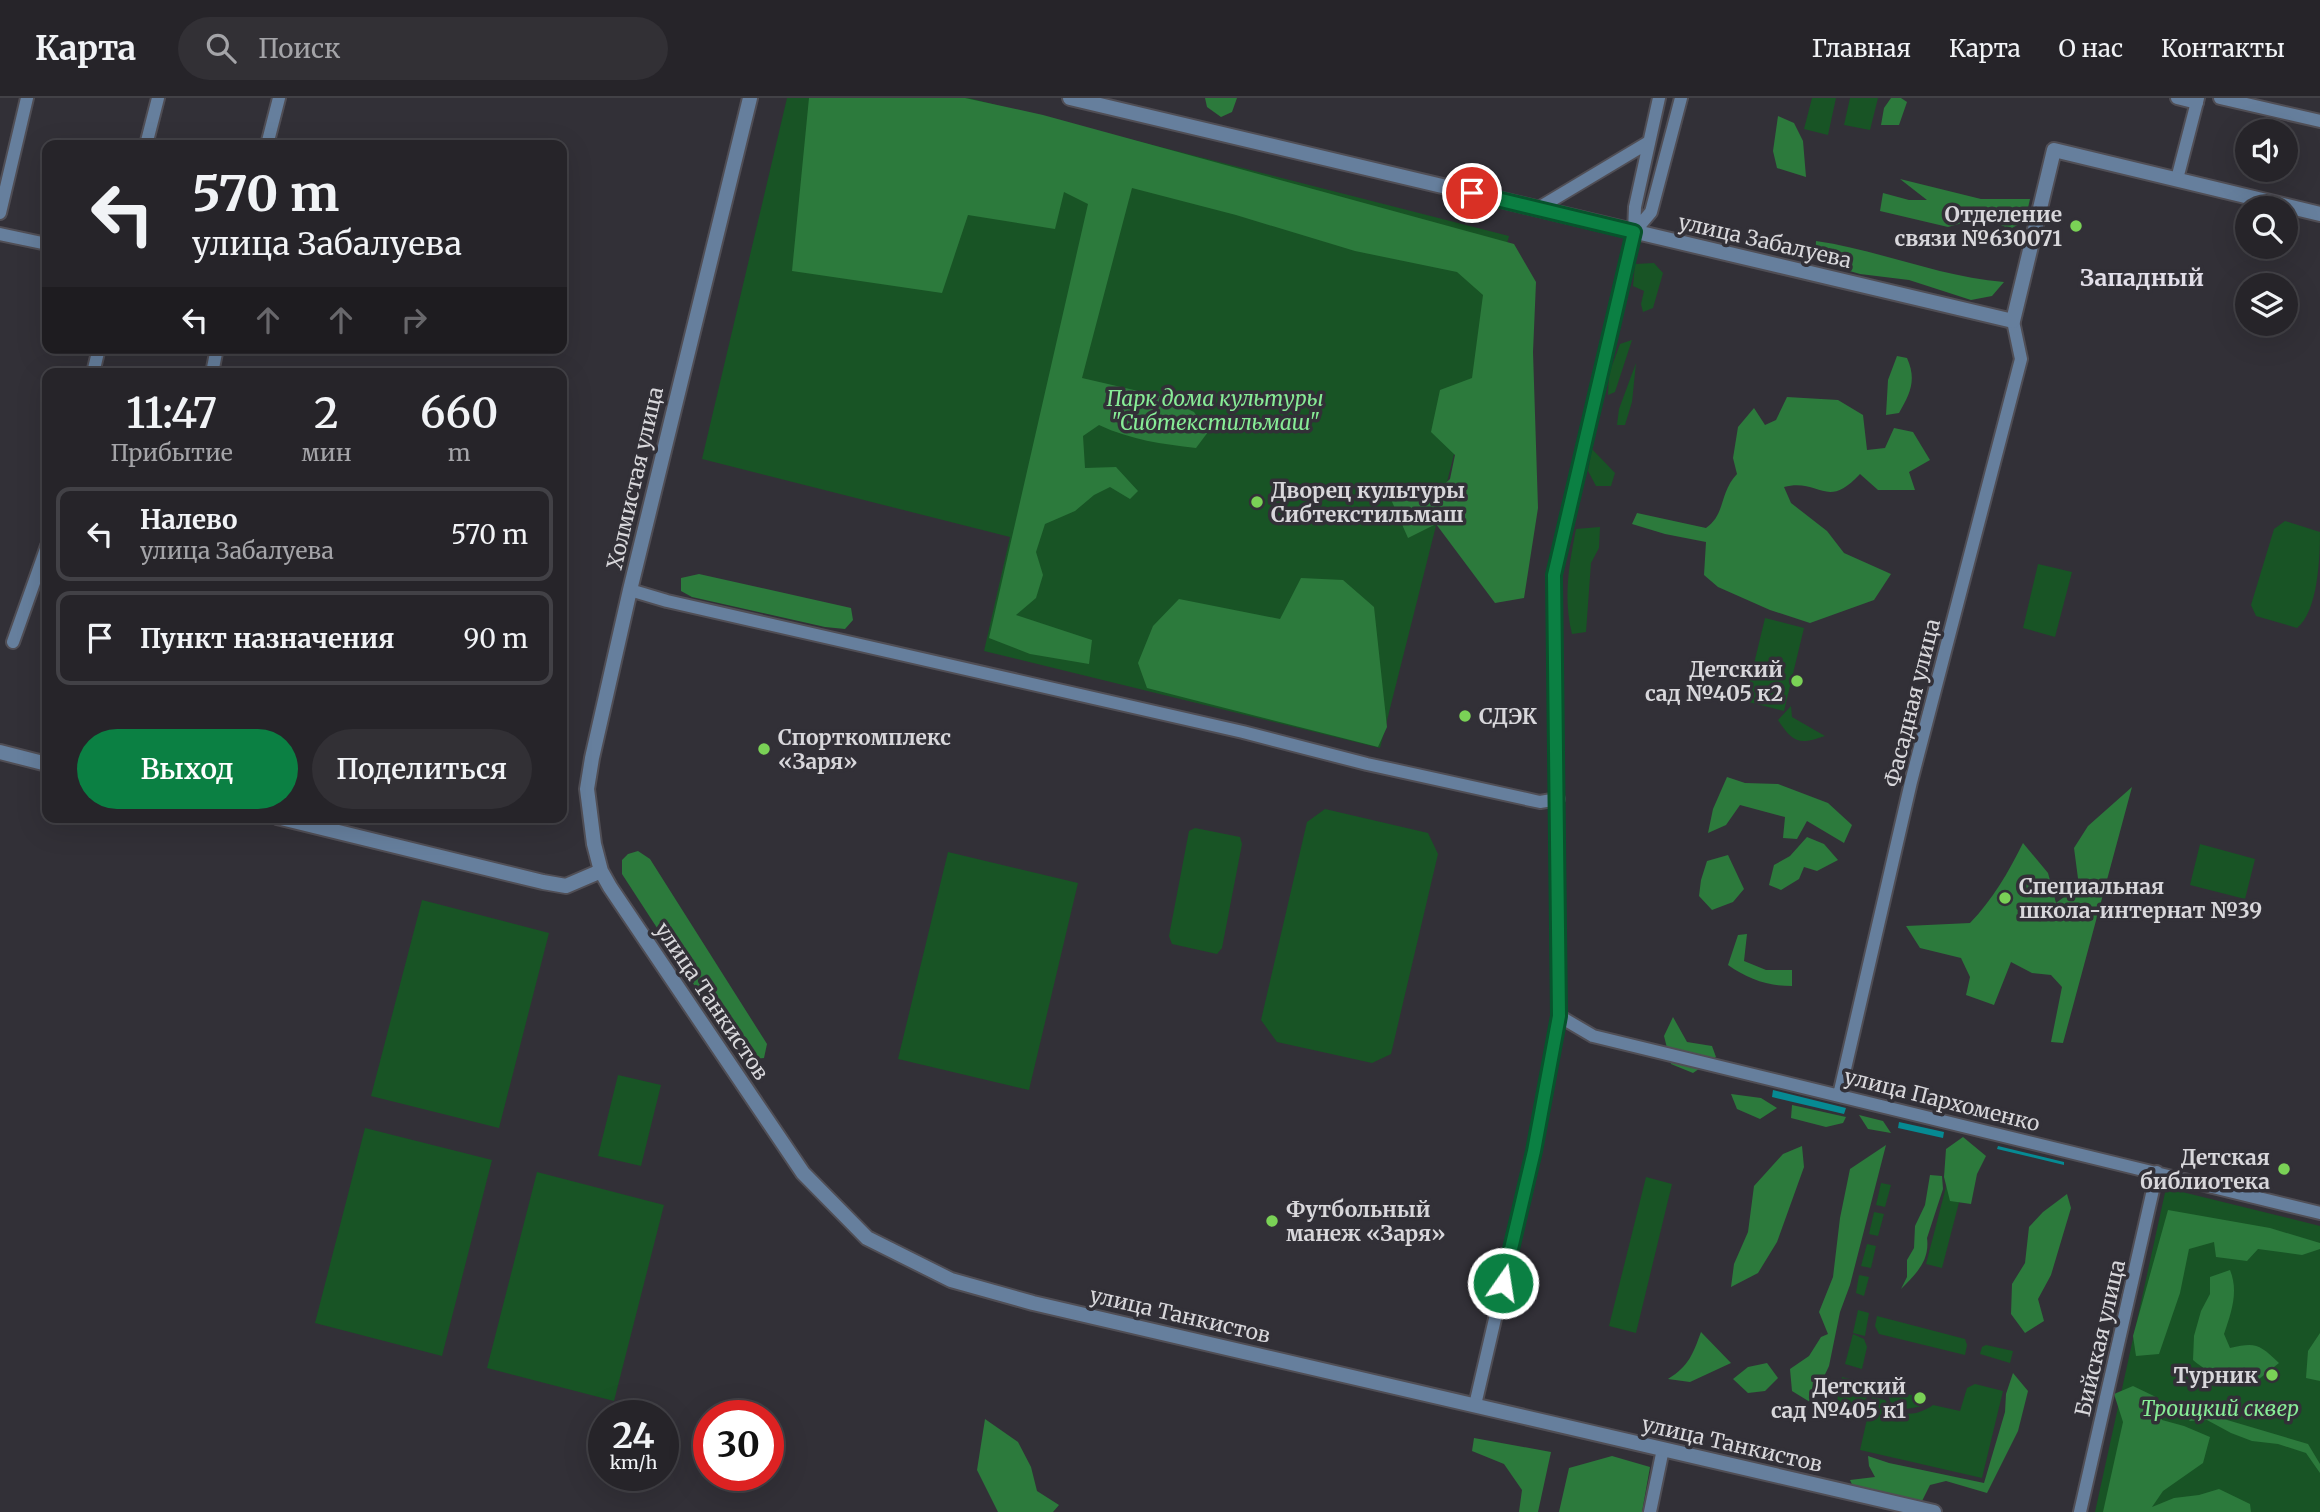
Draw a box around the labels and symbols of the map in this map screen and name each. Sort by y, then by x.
pin [1442,163,1502,223]
place label: Отделение связи №630071 [1894,201,2062,252]
street label: улица Забалуева [1676,208,1854,274]
marker: Отделение связи №630071 [2068,218,2084,234]
district label: Западный [2080,263,2204,292]
street label: Холмистая улица [601,384,669,572]
park label: Парк дома культуры "Сибтекстильмаш" [1106,385,1324,436]
place label: Дворец культуры Сибтекстильмаш [1271,477,1465,528]
marker: Дворец культуры Сибтекстильмаш [1249,494,1265,510]
street label: Фасадная улица [1878,616,1946,790]
place label: Детский сад №405 к2 [1645,656,1783,707]
marker: Детский сад №405 к2 [1789,673,1805,689]
place label: СДЭК [1479,703,1538,730]
marker: СДЭК [1457,708,1473,724]
place label: Спорткомплекс «Заря» [778,724,951,775]
marker: Спорткомплекс «Заря» [756,741,772,757]
place label: Специальная школа-интернат №39 [2019,873,2262,924]
marker: Специальная школа-интернат №39 [1997,890,2013,906]
street label: улица Танкистов [649,917,775,1085]
street label: улица Пархоменко [1841,1063,2043,1137]
place label: Детская библиотека [2140,1144,2270,1195]
marker: Детская библиотека [2276,1161,2292,1177]
place label: Футбольный манеж «Заря» [1286,1196,1446,1247]
marker: Футбольный манеж «Заря» [1264,1213,1280,1229]
position arrow [1466,1246,1540,1320]
street label: Бийская улица [2069,1257,2131,1419]
street label: улица Танкистов [1087,1281,1273,1349]
place label: Турник [2173,1362,2258,1389]
marker: Турник [2264,1367,2280,1383]
place label: Детский сад №405 к1 [1771,1373,1906,1424]
marker: Детский сад №405 к1 [1912,1390,1928,1406]
park label: Троицкий сквер [2141,1395,2299,1422]
speed limit sign: 30 [693,1400,784,1491]
street label: улица Танкистов [1639,1410,1825,1478]

